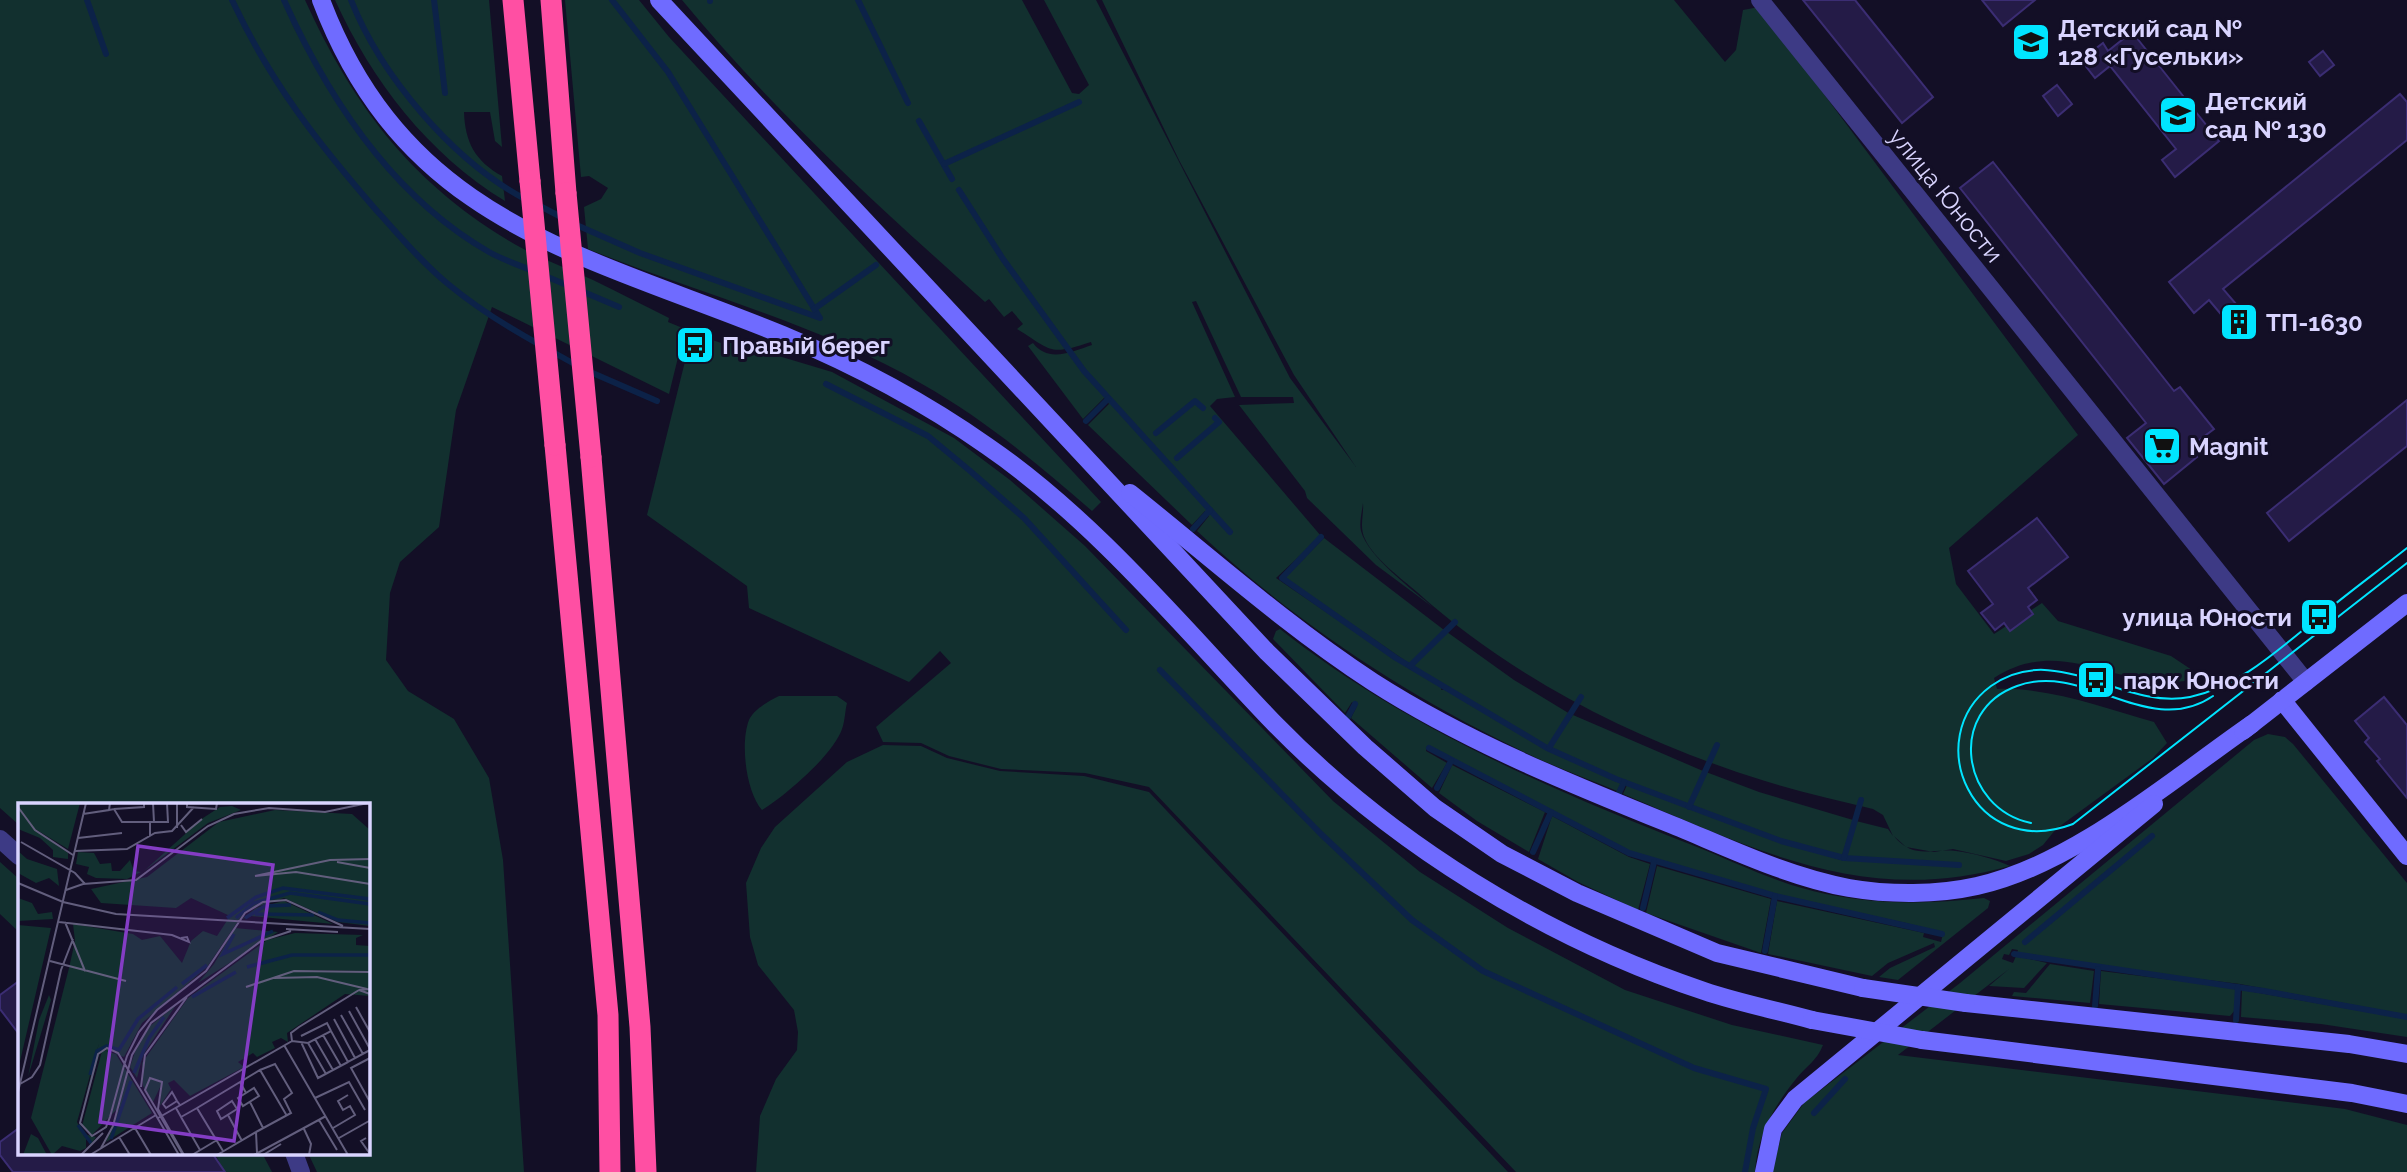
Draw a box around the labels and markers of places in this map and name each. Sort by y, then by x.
place label: Детский сад № 128 «Гусельки» [2058,14,2244,71]
school or university icon: Детский сад № 128 «Гусельки» [2010,21,2052,63]
place label: Детский сад № 130 [2205,87,2327,144]
school or university icon: Детский сад № 130 [2157,94,2199,136]
building icon: ТП-1630 [2218,301,2260,343]
place label: ТП-1630 [2266,308,2363,337]
bus stop icon: Правый берег [674,324,716,366]
place label: Правый берег [722,331,890,360]
supermarket icon: Magnit [2141,425,2183,467]
place label: Magnit [2189,432,2268,461]
bus stop icon: улица Юности [2298,596,2340,638]
place label: улица Юности [2122,603,2292,632]
bus stop icon: парк Юности [2075,659,2117,701]
place label: парк Юности [2123,666,2279,695]

